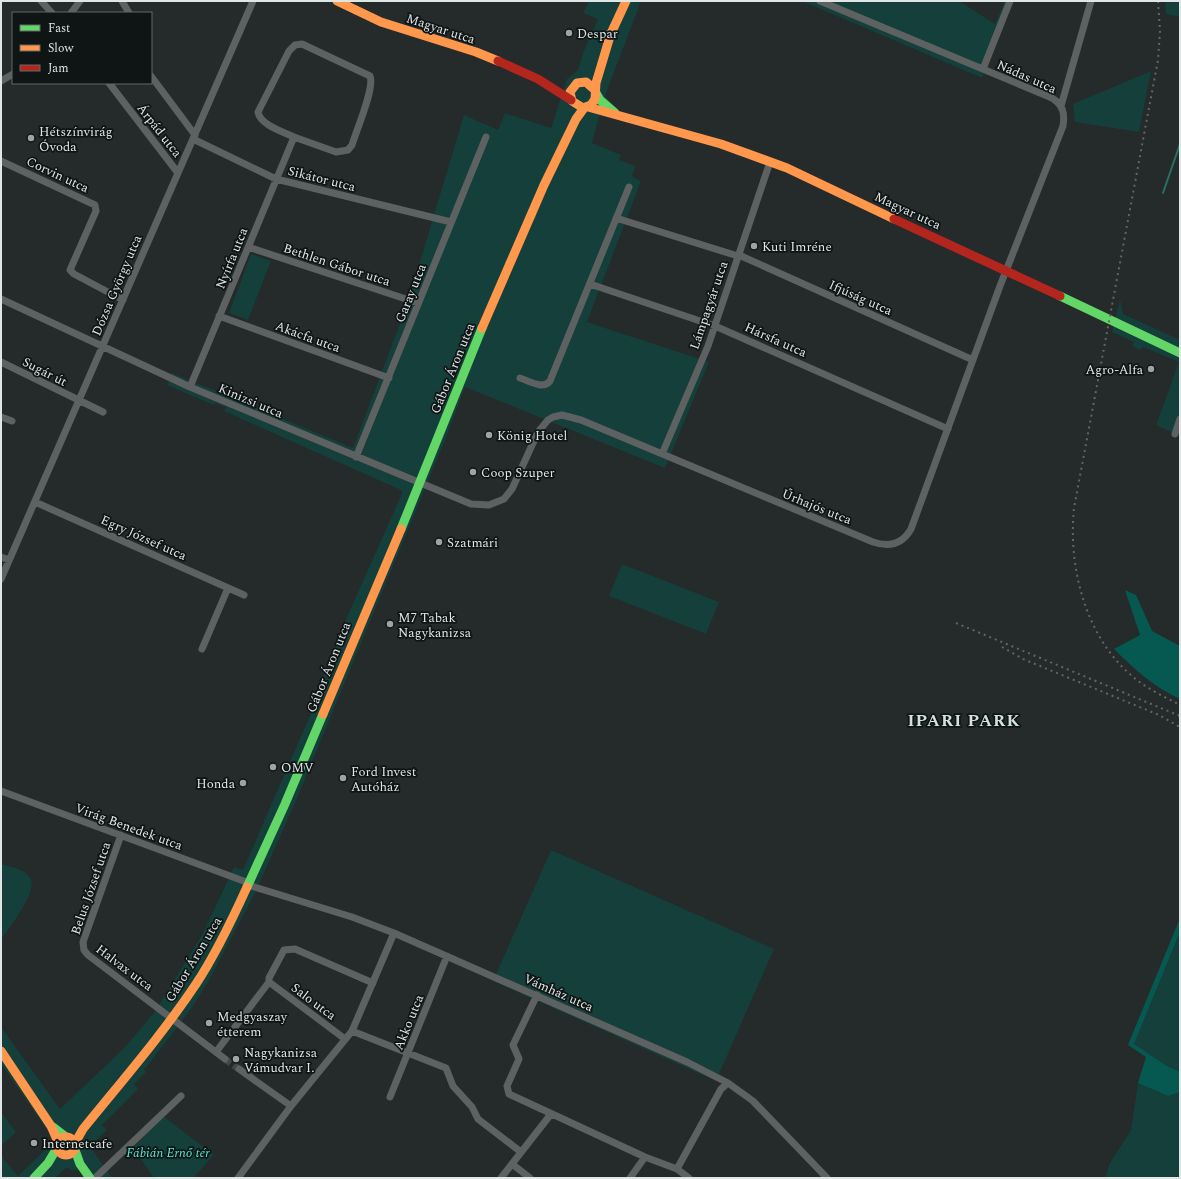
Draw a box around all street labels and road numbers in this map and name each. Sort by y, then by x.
street label: Magyar utca [404,8,478,50]
street label: Nádas utca [993,55,1060,99]
street label: Árpád utca [132,99,187,162]
street label: Corvin utca [23,152,93,198]
street label: Sikátor utca [286,161,358,197]
street label: Magyar utca [871,187,945,235]
street label: Nyírfa utca [211,224,254,292]
street label: Dózsa György utca [87,231,147,339]
street label: Bethlen Gábor utca [281,238,393,292]
street label: Lámpagyár utca [685,258,734,352]
street label: Garay utca [390,260,432,326]
street label: Ifjúság utca [826,275,896,321]
street label: Akácfa utca [272,316,344,358]
street label: Hársfa utca [741,317,810,363]
street label: Gábor Áron utca [426,319,480,417]
street label: Sugár út [19,352,71,392]
street label: Kinizsi utca [215,378,287,424]
street label: Űrhajós utca [779,484,855,530]
street label: Egry József utca [97,510,190,566]
street label: Gábor Áron utca [302,618,356,716]
street label: Virág Benedek utca [72,798,186,856]
street label: Belus József utca [66,839,116,937]
street label: Gábor Áron utca [160,913,228,1006]
street label: Halvax utca [91,940,158,996]
street label: Vámház utca [521,969,597,1017]
street label: Salo utca [287,978,341,1026]
street label: Akko utca [389,991,429,1053]

